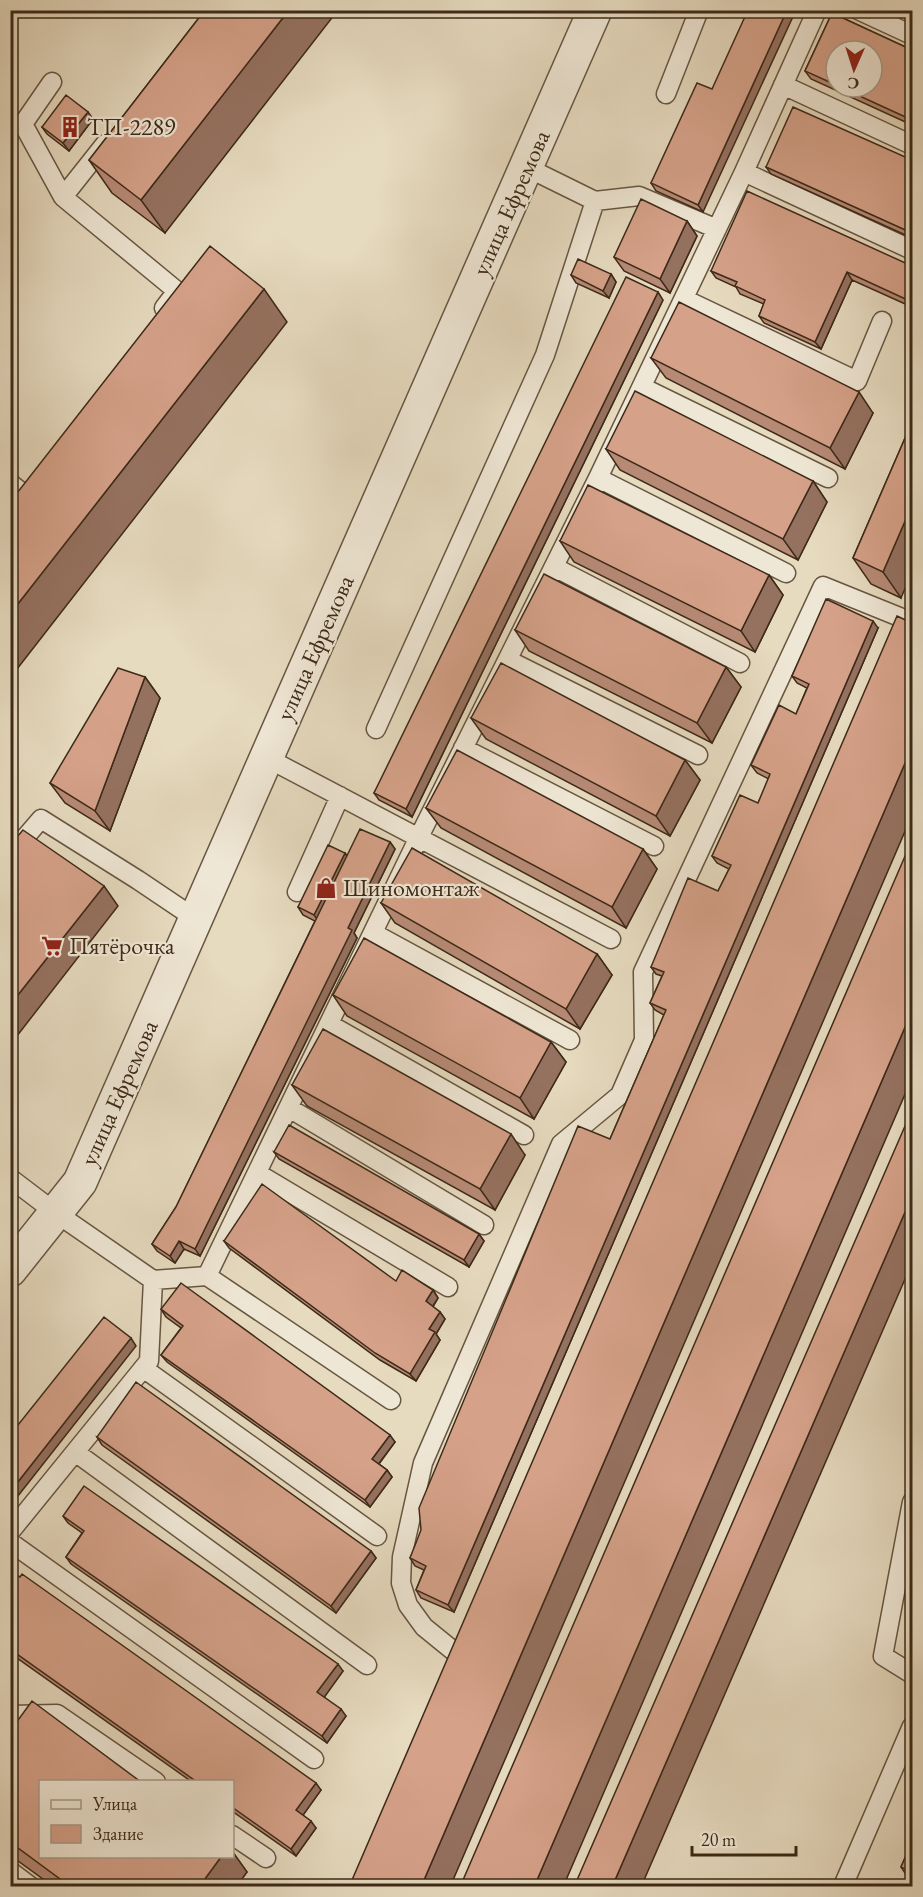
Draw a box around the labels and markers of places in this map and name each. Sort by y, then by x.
place label: ТП-2289 [87,111,176,142]
building icon: ТП-2289 [58,115,82,139]
place label: Шиномонтаж [343,872,480,903]
shop icon: Шиномонтаж [314,876,338,900]
place label: Пятёрочка [69,930,175,961]
supermarket icon: Пятёрочка [40,934,64,958]

